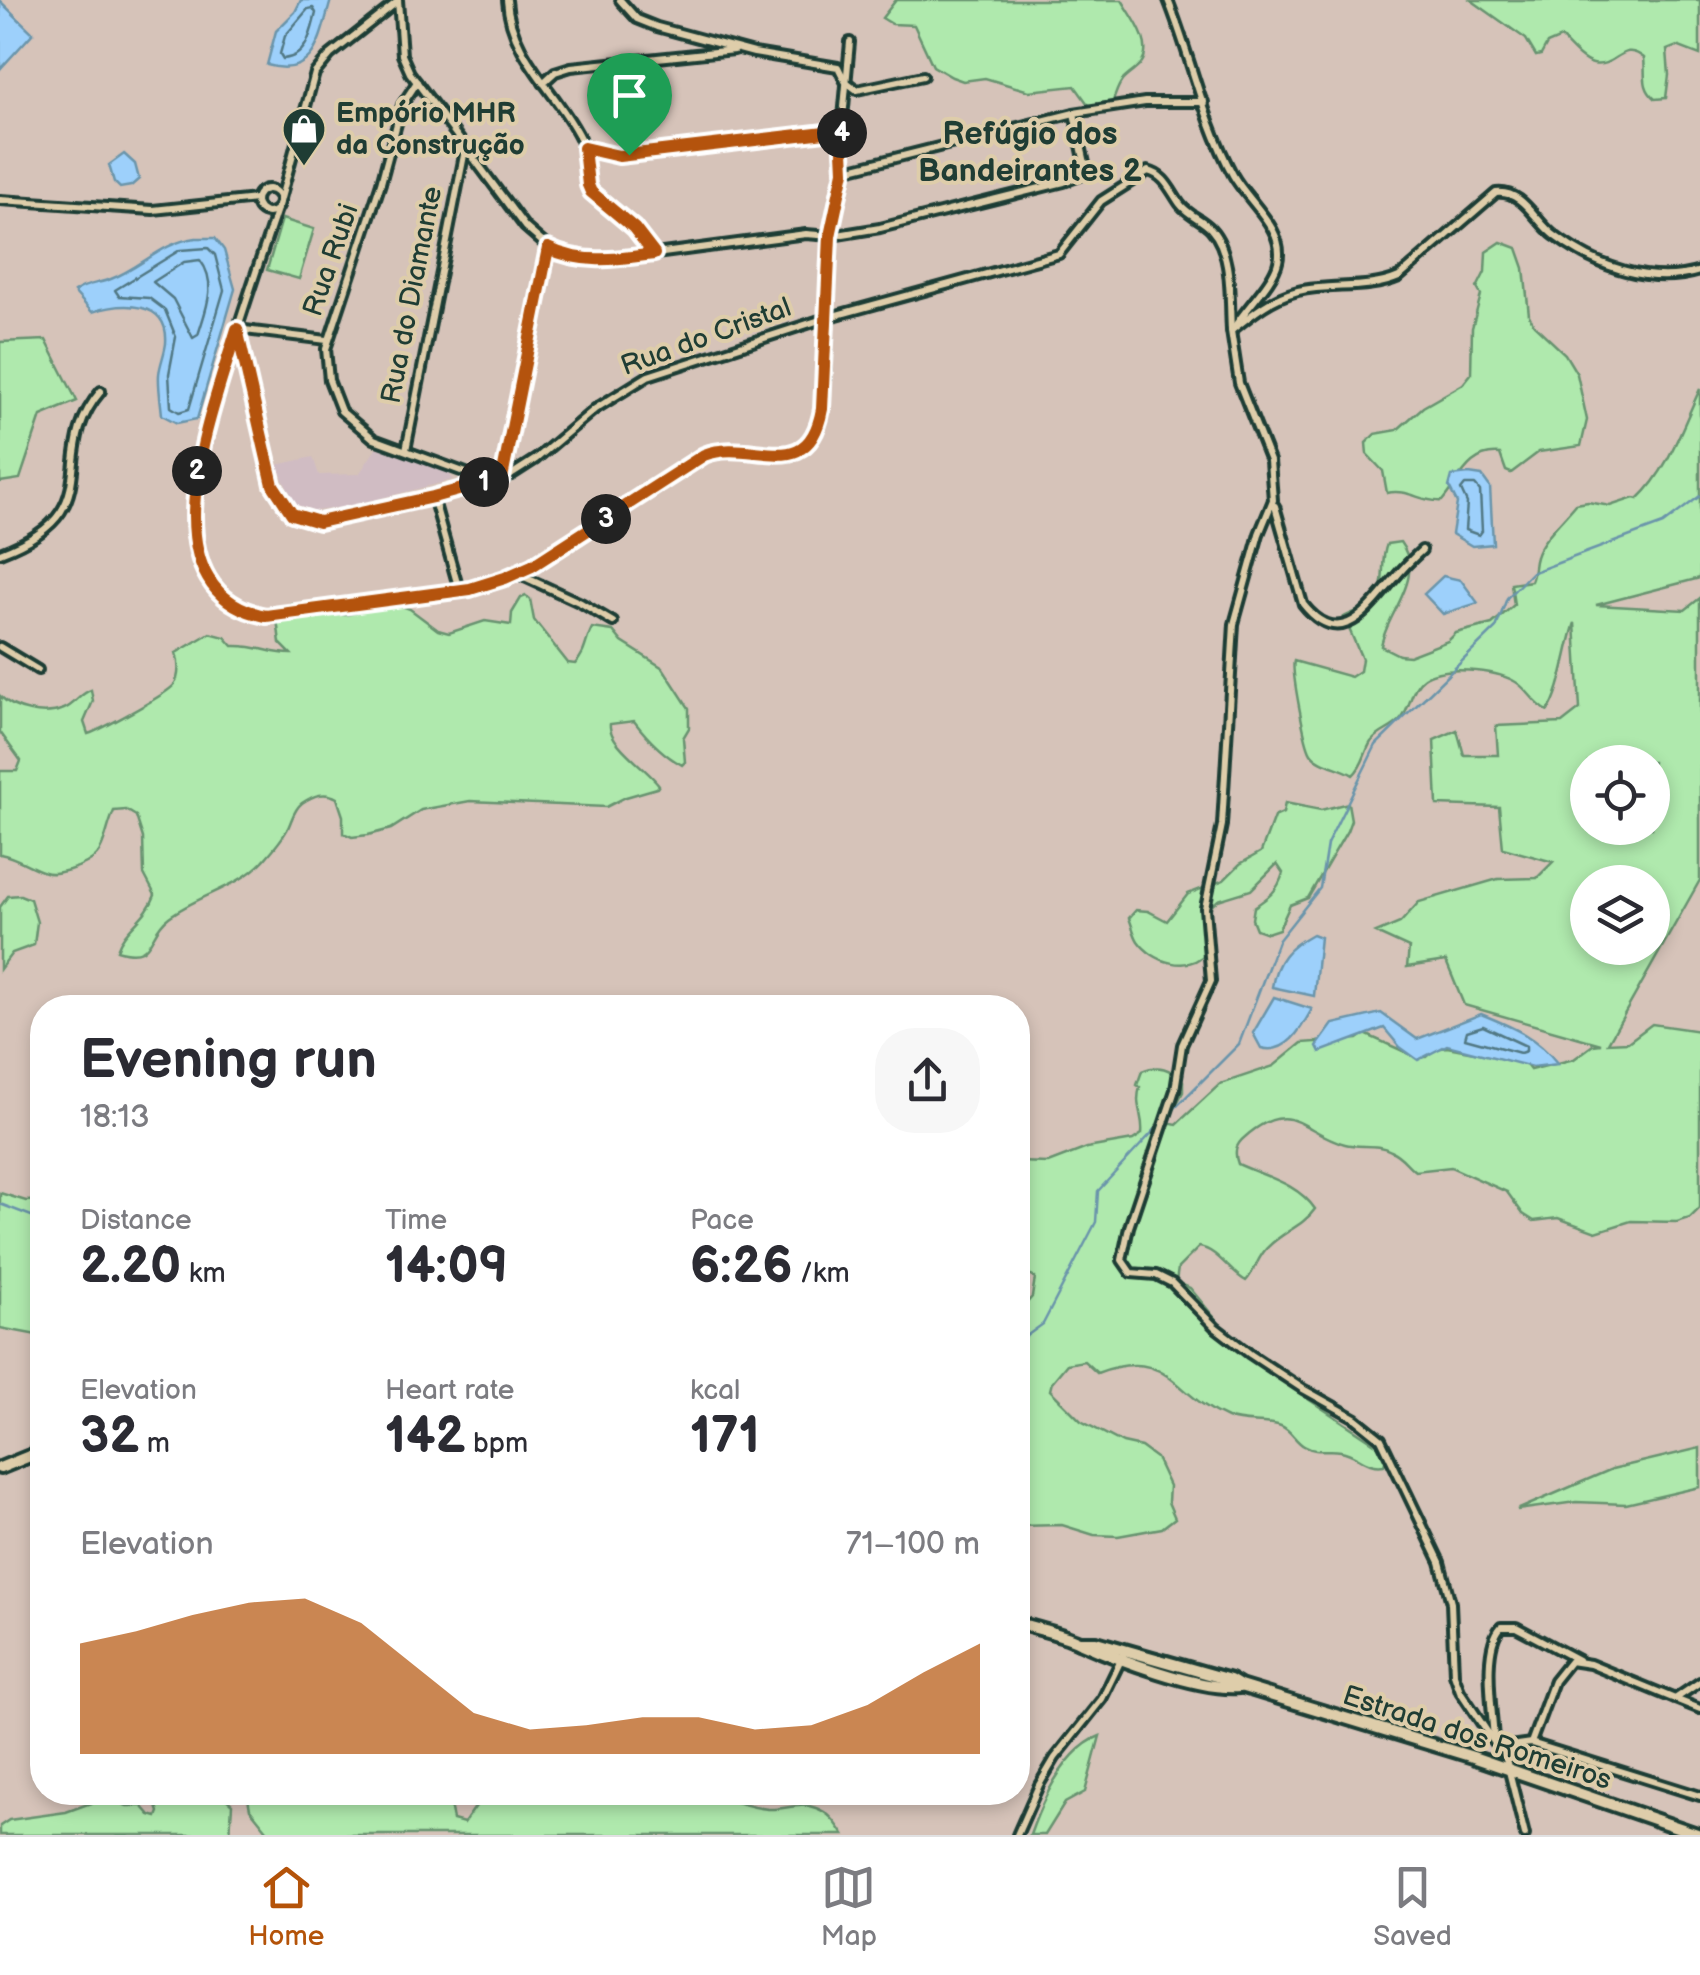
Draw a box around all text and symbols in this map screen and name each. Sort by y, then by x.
pin [587,53,672,156]
icon: arrive [602,68,657,123]
place label: Empório MHR da Construção [336,97,525,162]
shop icon: Empório MHR da Construção [281,106,327,167]
pin: 4 [817,108,867,158]
district label: Refúgio dos Bandeirantes 2 [918,115,1142,191]
text: 4 [834,116,850,149]
street label: Rua do Diamante [375,184,449,406]
street label: Rua Rubi [296,199,366,321]
street label: Rua do Cristal [616,291,796,383]
pin: 2 [172,446,222,496]
text: 2 [189,454,205,487]
pin: 1 [459,457,509,507]
text: 1 [478,465,490,498]
pin: 3 [581,494,631,544]
text: 3 [598,502,614,535]
map controls [1570,745,1670,965]
button: locate [1570,745,1670,845]
button: layers [1570,865,1670,965]
text: Evening run [80,1027,377,1094]
button: share [875,1028,980,1133]
text: 18:13 [80,1098,150,1137]
text: Distance [80,1204,192,1237]
text: Time [385,1204,447,1237]
text: Pace [690,1204,754,1237]
text: 2.20 [80,1237,181,1297]
text: 14:09 [385,1237,508,1297]
text: 6:26 [690,1237,793,1297]
text: km [181,1257,226,1290]
text: /km [793,1257,850,1290]
text: Elevation [80,1374,197,1407]
text: Heart rate [385,1374,514,1407]
text: kcal [690,1374,740,1407]
text: 32 [80,1407,139,1467]
text: 142 [385,1407,465,1467]
text: 171 [690,1407,760,1467]
text: m [139,1427,170,1460]
text: bpm [465,1427,528,1460]
text: Elevation [80,1525,213,1564]
text: 71–100 m [846,1525,980,1564]
street label: Estrada dos Romeiros [1338,1679,1616,1797]
tab: Home [248,1860,324,1953]
tab: Map [821,1860,877,1953]
tab: Saved [1373,1860,1452,1953]

